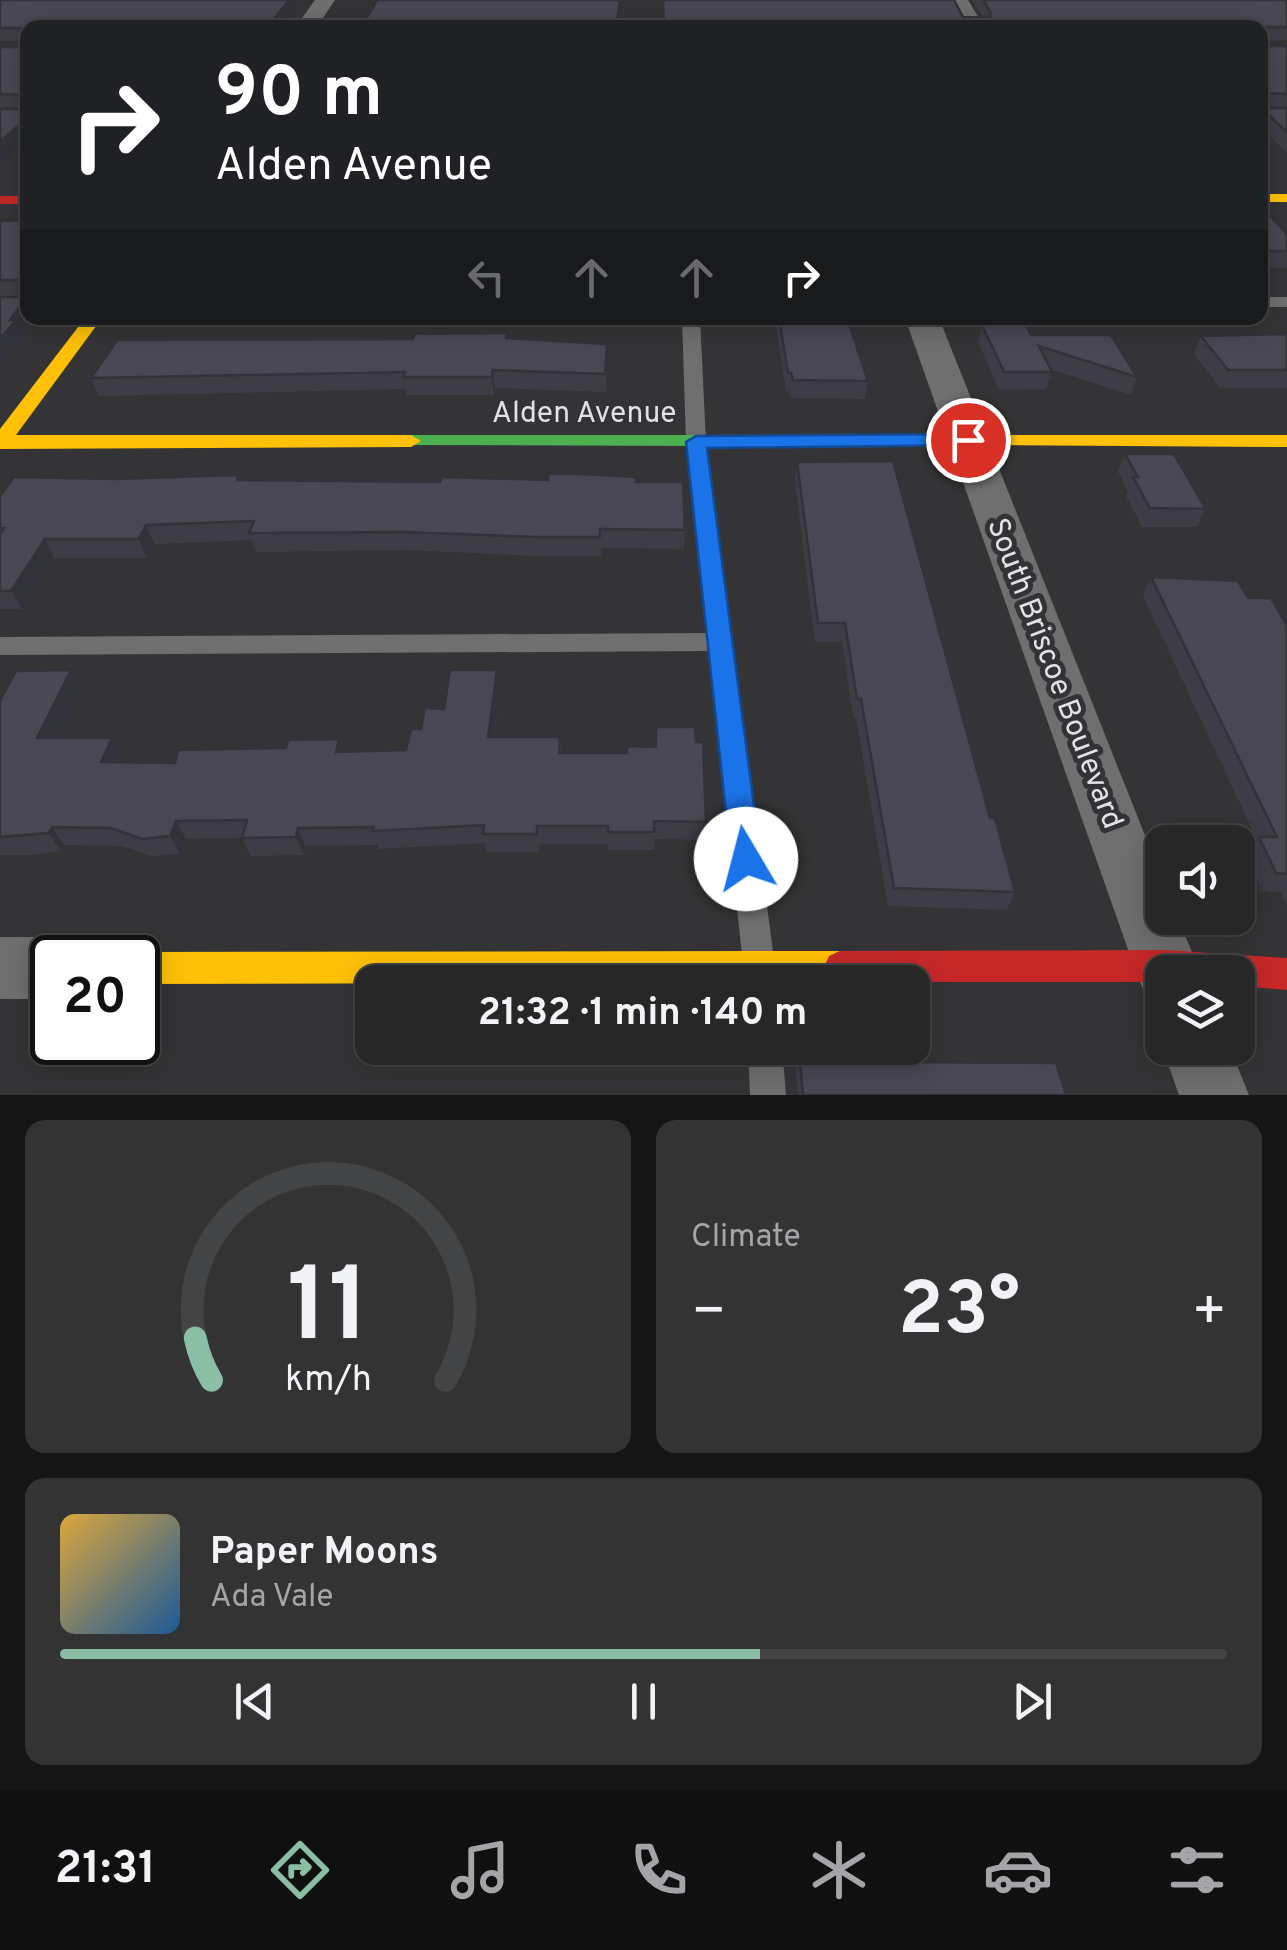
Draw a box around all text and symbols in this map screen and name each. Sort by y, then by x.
text: 90 m [215,52,383,141]
icon: right [50,60,180,190]
text: Alden Avenue [215,139,492,196]
icon: left [459,250,514,305]
icon: ahead [564,250,619,305]
icon: ahead [669,250,724,305]
icon: right [774,250,829,305]
street label: Alden Avenue [492,396,676,433]
pin [926,398,1011,483]
icon: arrive [941,413,996,468]
street label: South Briscoe Boulevard [977,513,1130,834]
position arrow [694,807,798,911]
map controls [1145,825,1255,1065]
button: sound [1145,825,1255,935]
speed limit sign: 20 [30,935,160,1065]
button: layers [1145,955,1255,1065]
text: 21:32 · 1 min · 140 m [478,990,807,1039]
text: Climate [691,1218,801,1258]
text: 11 [286,1246,370,1378]
text: 23° [898,1266,1020,1361]
text: − [691,1279,726,1349]
text: + [1192,1279,1227,1349]
text: km/h [285,1358,371,1404]
text: Paper Moons [210,1529,439,1578]
text: Ada Vale [210,1578,334,1618]
icon: previous [227,1674,282,1729]
icon: pause [616,1674,671,1729]
icon: next [1005,1674,1060,1729]
icon: directions [265,1835,335,1905]
icon: music [445,1835,515,1905]
icon: phone [624,1835,694,1905]
icon: climate [804,1835,874,1905]
icon: car [983,1835,1053,1905]
icon: filters [1162,1835,1232,1905]
text: 21:31 [55,1842,156,1899]

